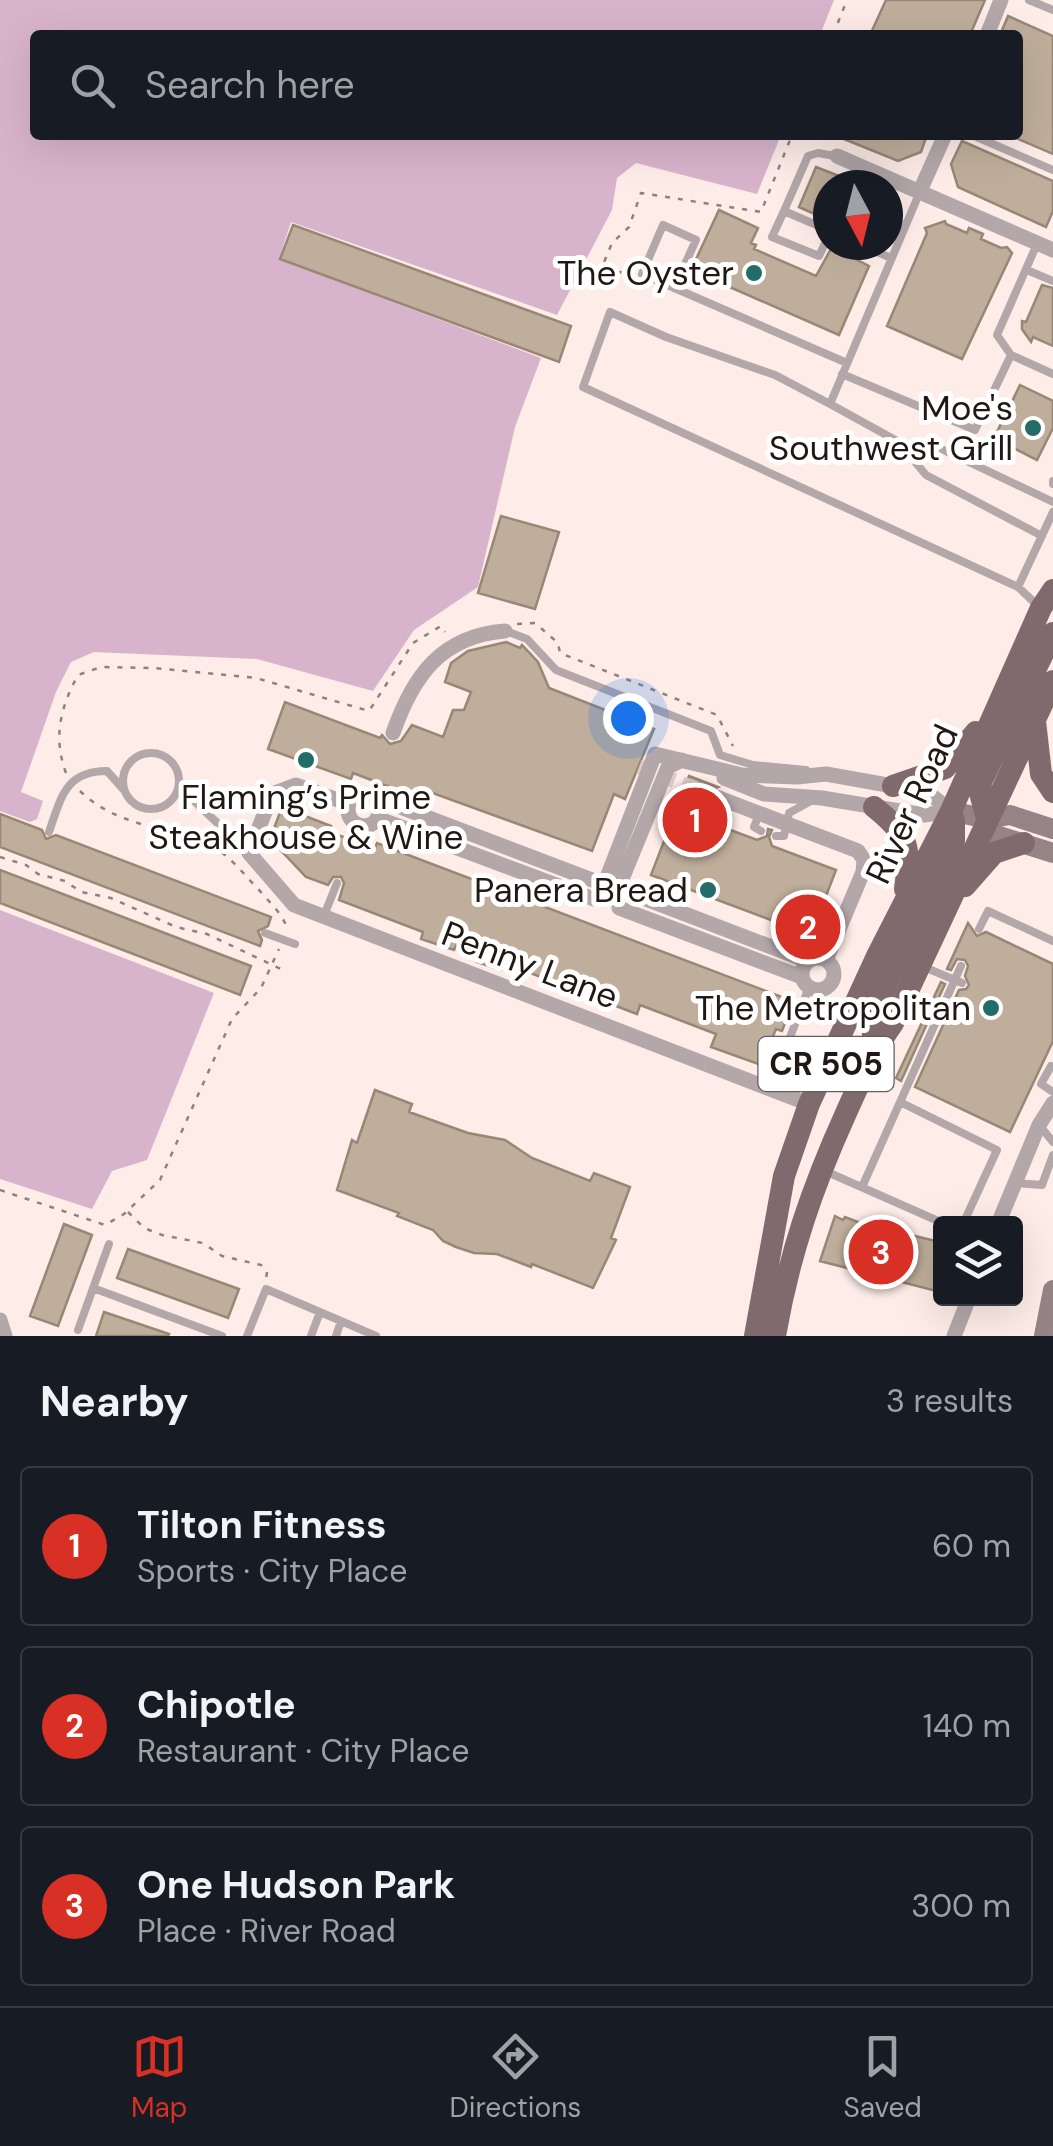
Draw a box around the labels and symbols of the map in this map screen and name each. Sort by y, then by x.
north arrow [813,170,903,260]
place label: The Oyster [557,250,734,296]
marker: The Oyster [743,262,765,284]
place label: Moe's Southwest Grill [769,385,1013,471]
marker: Moe's Southwest Grill [1022,417,1044,439]
your location [603,693,654,744]
street label: River Road [855,717,969,891]
marker: Flaming’s Prime Steakhouse & Wine [295,749,317,771]
place label: Flaming’s Prime Steakhouse & Wine [148,774,464,860]
pin: 1 [662,782,728,858]
place label: Panera Bread [474,867,688,913]
marker: Panera Bread [697,879,719,901]
pin: 2 [776,890,840,964]
street label: Penny Lane [435,910,625,1020]
place label: The Metropolitan [695,985,971,1031]
marker: The Metropolitan [980,997,1002,1019]
road number: CR 505 [758,1037,894,1091]
pin: 3 [848,1214,914,1290]

